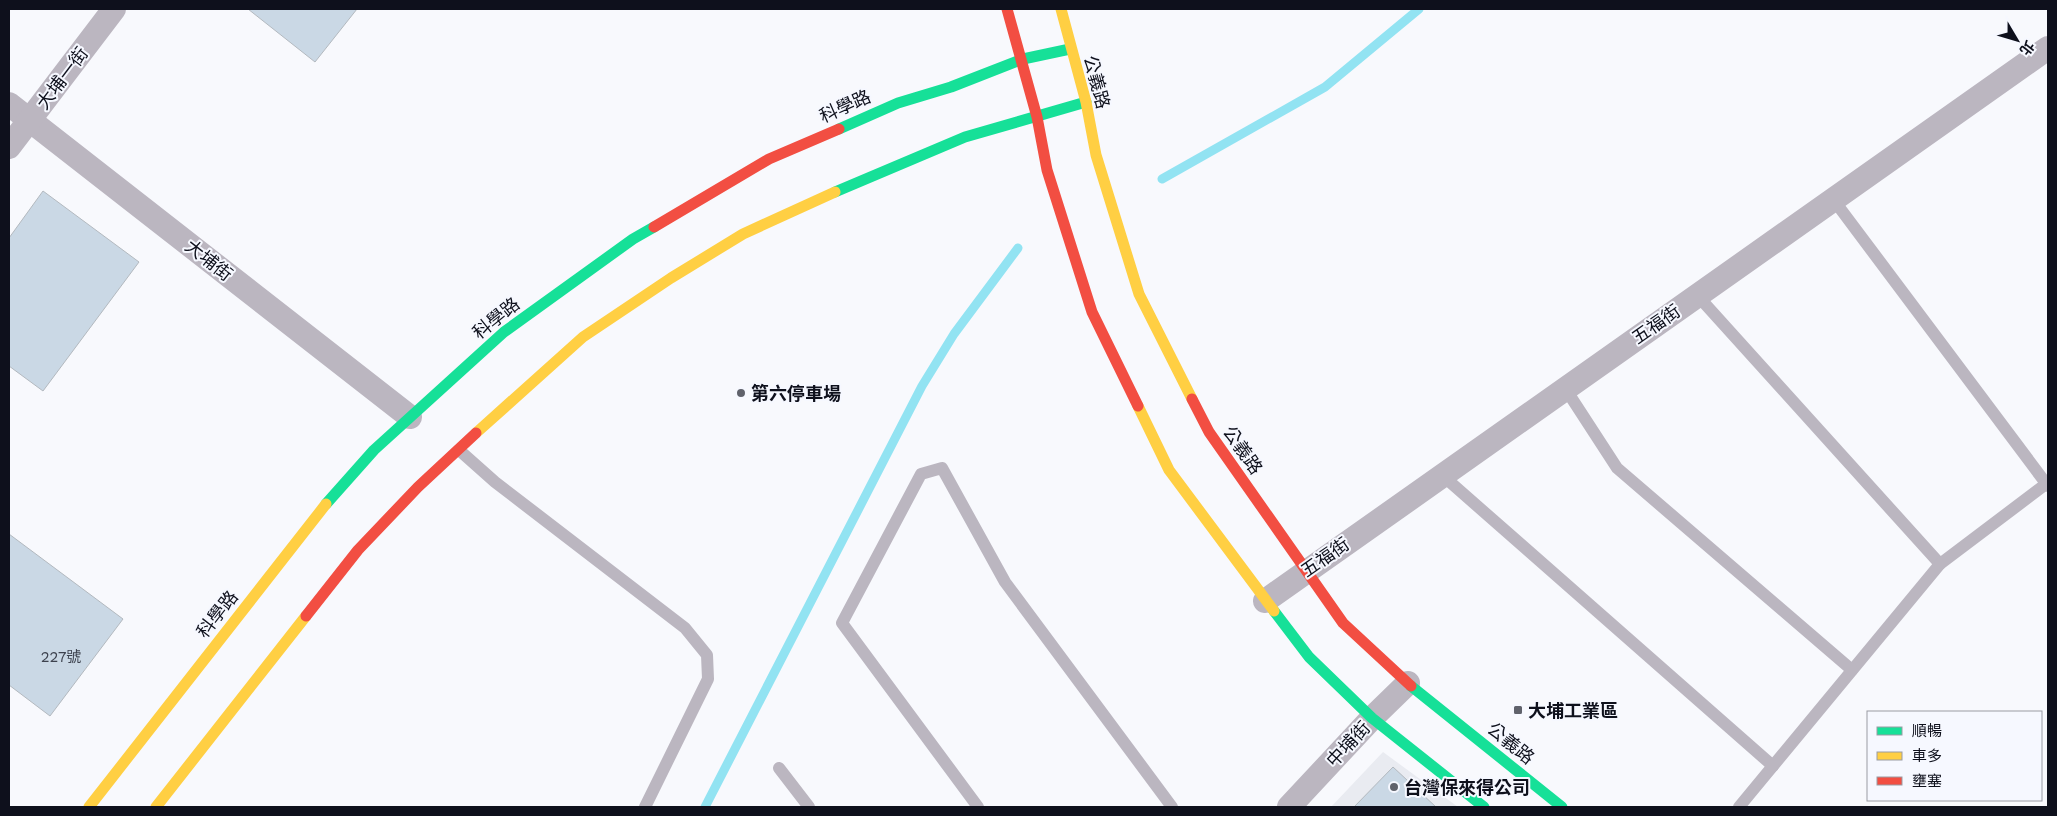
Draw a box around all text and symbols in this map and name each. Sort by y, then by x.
north arrow [1992,15,2042,65]
text: 北 [2017,38,2038,58]
street label: 大埔一街 [32,43,92,113]
street label: 公義路 [1080,53,1114,111]
street label: 科學路 [816,85,874,127]
street label: 大埔街 [181,235,237,285]
street label: 科學路 [468,293,524,343]
street label: 五福街 [1628,300,1684,348]
place label: 第六停車場 [751,383,841,404]
marker: 第六停車場 [735,387,747,399]
street label: 公義路 [1219,422,1267,478]
street label: 五福街 [1297,533,1353,581]
street label: 科學路 [192,586,242,642]
house number: 227號 [41,648,81,666]
place label: 大埔工業區 [1528,700,1618,721]
marker: 大埔工業區 [1512,704,1524,716]
legend [1867,711,2042,801]
street label: 中埔街 [1322,717,1374,771]
street label: 公義路 [1483,718,1539,768]
text: 順暢 [1912,722,1942,740]
text: 車多 [1912,747,1942,765]
text: 壅塞 [1912,772,1942,790]
place label: 台灣保來得公司 [1404,777,1530,798]
marker: 台灣保來得公司 [1388,781,1400,793]

